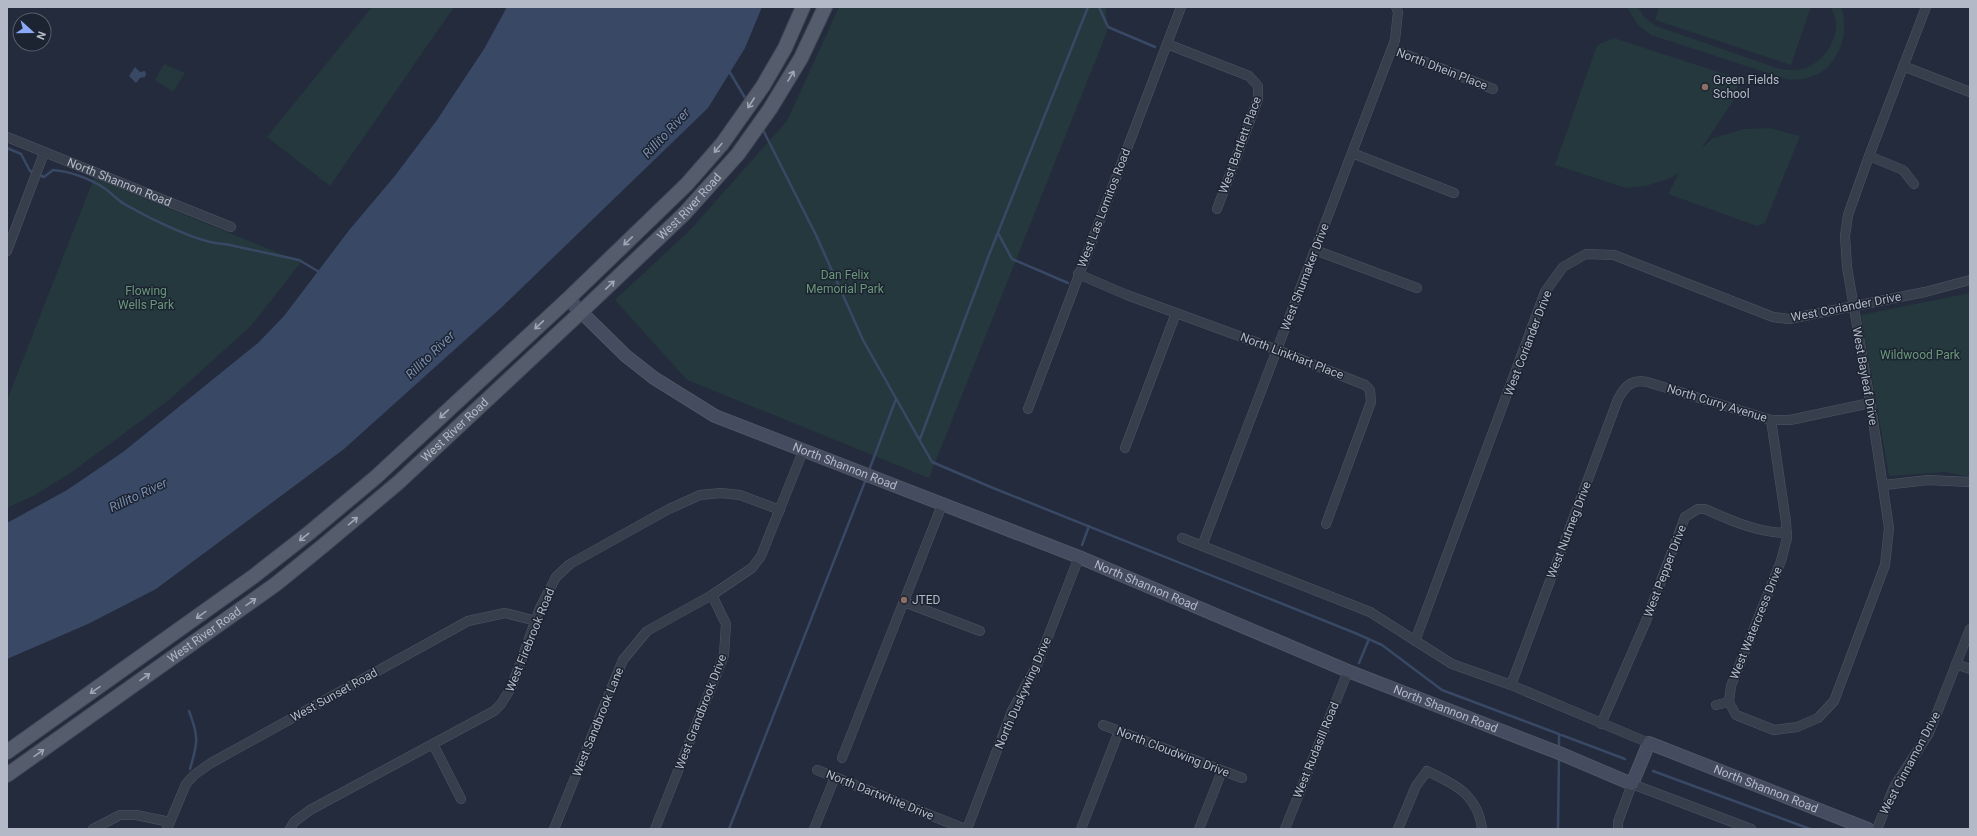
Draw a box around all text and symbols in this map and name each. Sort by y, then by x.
north arrow [12,12,52,52]
text: N [33,29,48,42]
street label: North Dhein Place [1395,45,1489,93]
one-way arrow [787,70,795,82]
place label: Green Fields School [1713,73,1779,101]
marker: Green Fields School [1700,82,1710,92]
street label: West Bartlett Place [1216,95,1264,195]
one-way arrow [747,97,755,109]
water label: Rillito River [639,105,693,161]
one-way arrow [714,143,723,153]
street label: West Las Lomitos Road [1075,147,1133,269]
street label: North Shannon Road [65,155,173,209]
street label: West River Road [654,170,724,243]
street label: West Shumaker Drive [1278,221,1332,333]
one-way arrow [623,236,633,246]
park label: Dan Felix Memorial Park [806,268,885,296]
one-way arrow [605,281,615,290]
park label: Flowing Wells Park [118,284,175,312]
street label: West Coriander Drive [1501,288,1555,398]
street label: West Coriander Drive [1790,289,1902,325]
one-way arrow [534,321,544,330]
street label: West Bayleaf Drive [1849,326,1881,426]
water label: Rillito River [402,327,458,382]
street label: North Linkhart Place [1238,330,1346,382]
park label: Wildwood Park [1880,348,1961,362]
street label: North Curry Avenue [1665,381,1769,425]
street label: West River Road [418,395,491,465]
one-way arrow [439,409,449,418]
street label: North Shannon Road [791,440,899,493]
water label: Rillito River [107,475,170,515]
street label: West Nutmeg Drive [1544,480,1594,580]
one-way arrow [347,517,358,526]
street label: West Pepper Drive [1641,523,1689,619]
one-way arrow [299,532,310,541]
street label: North Shannon Road [1092,557,1200,614]
street label: West Watercress Drive [1727,565,1785,681]
street label: West Firebrook Road [503,586,557,694]
place label: JTED [912,593,941,607]
marker: JTED [899,595,909,605]
one-way arrow [245,598,256,606]
street label: West River Road [165,604,244,666]
one-way arrow [195,611,206,619]
street label: North Duskywing Drive [992,635,1054,751]
street label: West Grandbrook Drive [673,652,729,772]
street label: West Sunset Road [288,665,380,725]
street label: West Sandbrook Lane [570,665,626,779]
one-way arrow [139,673,150,681]
street label: North Shannon Road [1391,682,1500,736]
one-way arrow [90,686,101,694]
street label: West Rudasill Road [1290,700,1342,800]
street label: West Cinnamon Drive [1877,709,1943,817]
street label: North Cloudwing Drive [1115,724,1231,780]
one-way arrow [33,748,44,757]
street label: North Shannon Road [1712,762,1820,816]
street label: North Dartwhite Drive [824,767,936,823]

